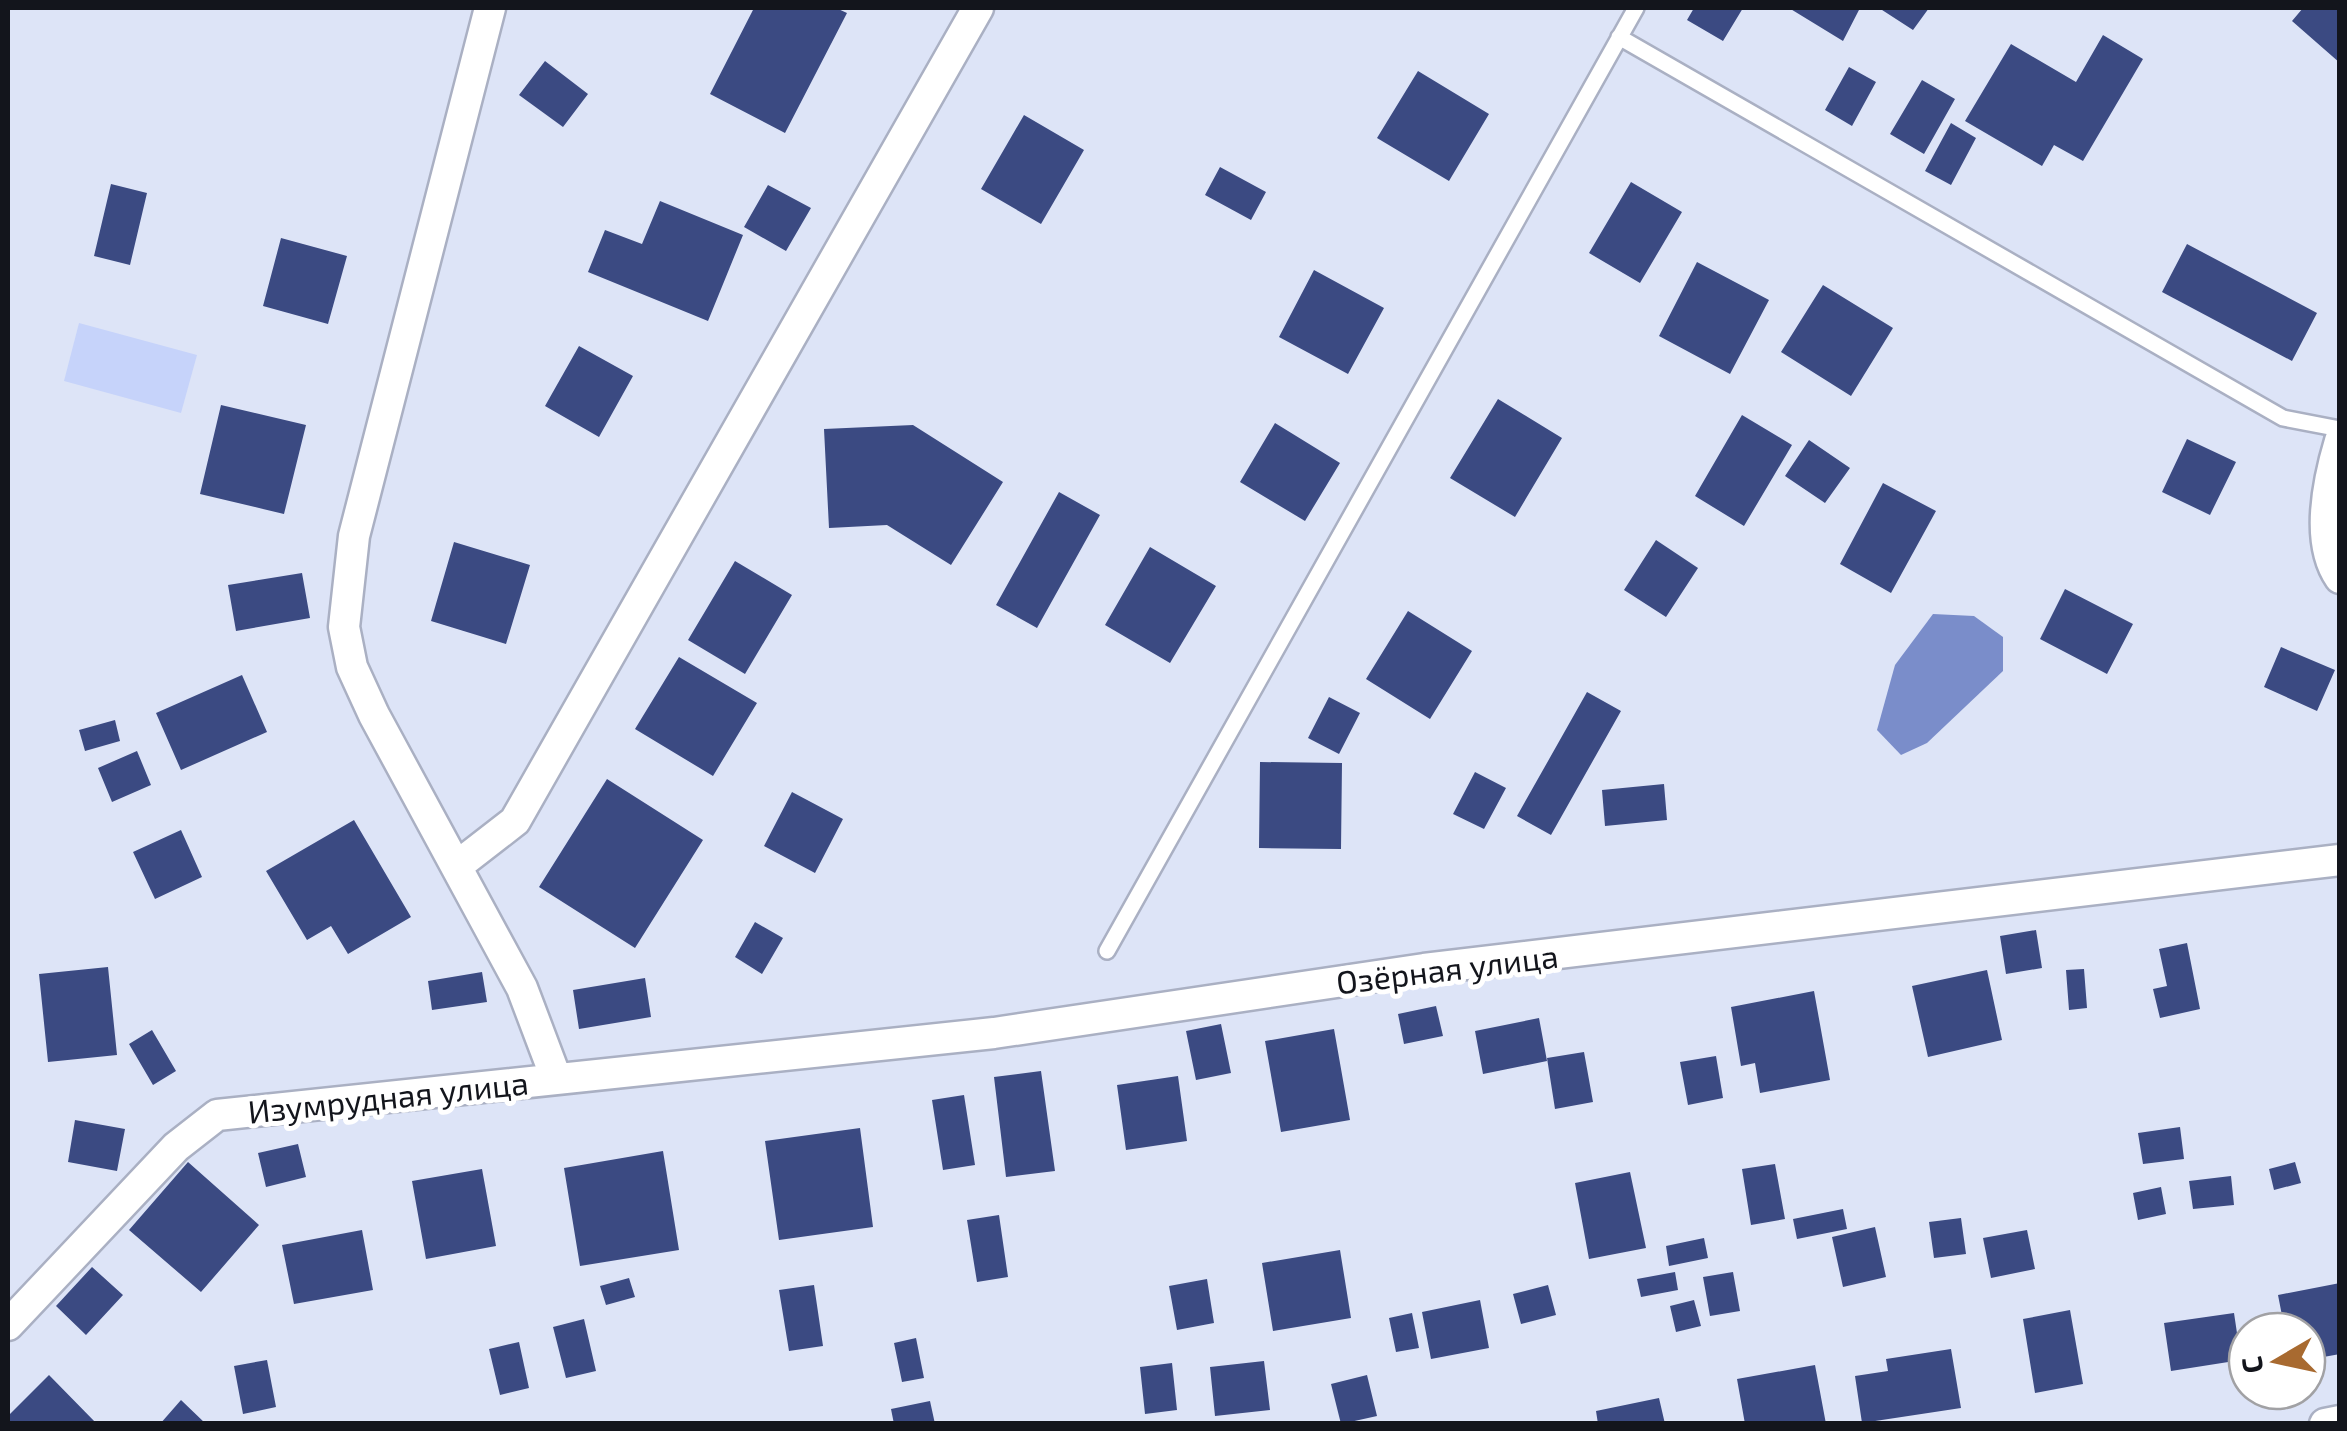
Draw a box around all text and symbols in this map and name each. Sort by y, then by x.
street label: Озёрная улица [1334,936,1560,1001]
street label: Изумрудная улица [246,1062,530,1131]
north arrow [2227,1311,2327,1411]
text: С [2233,1354,2269,1376]

